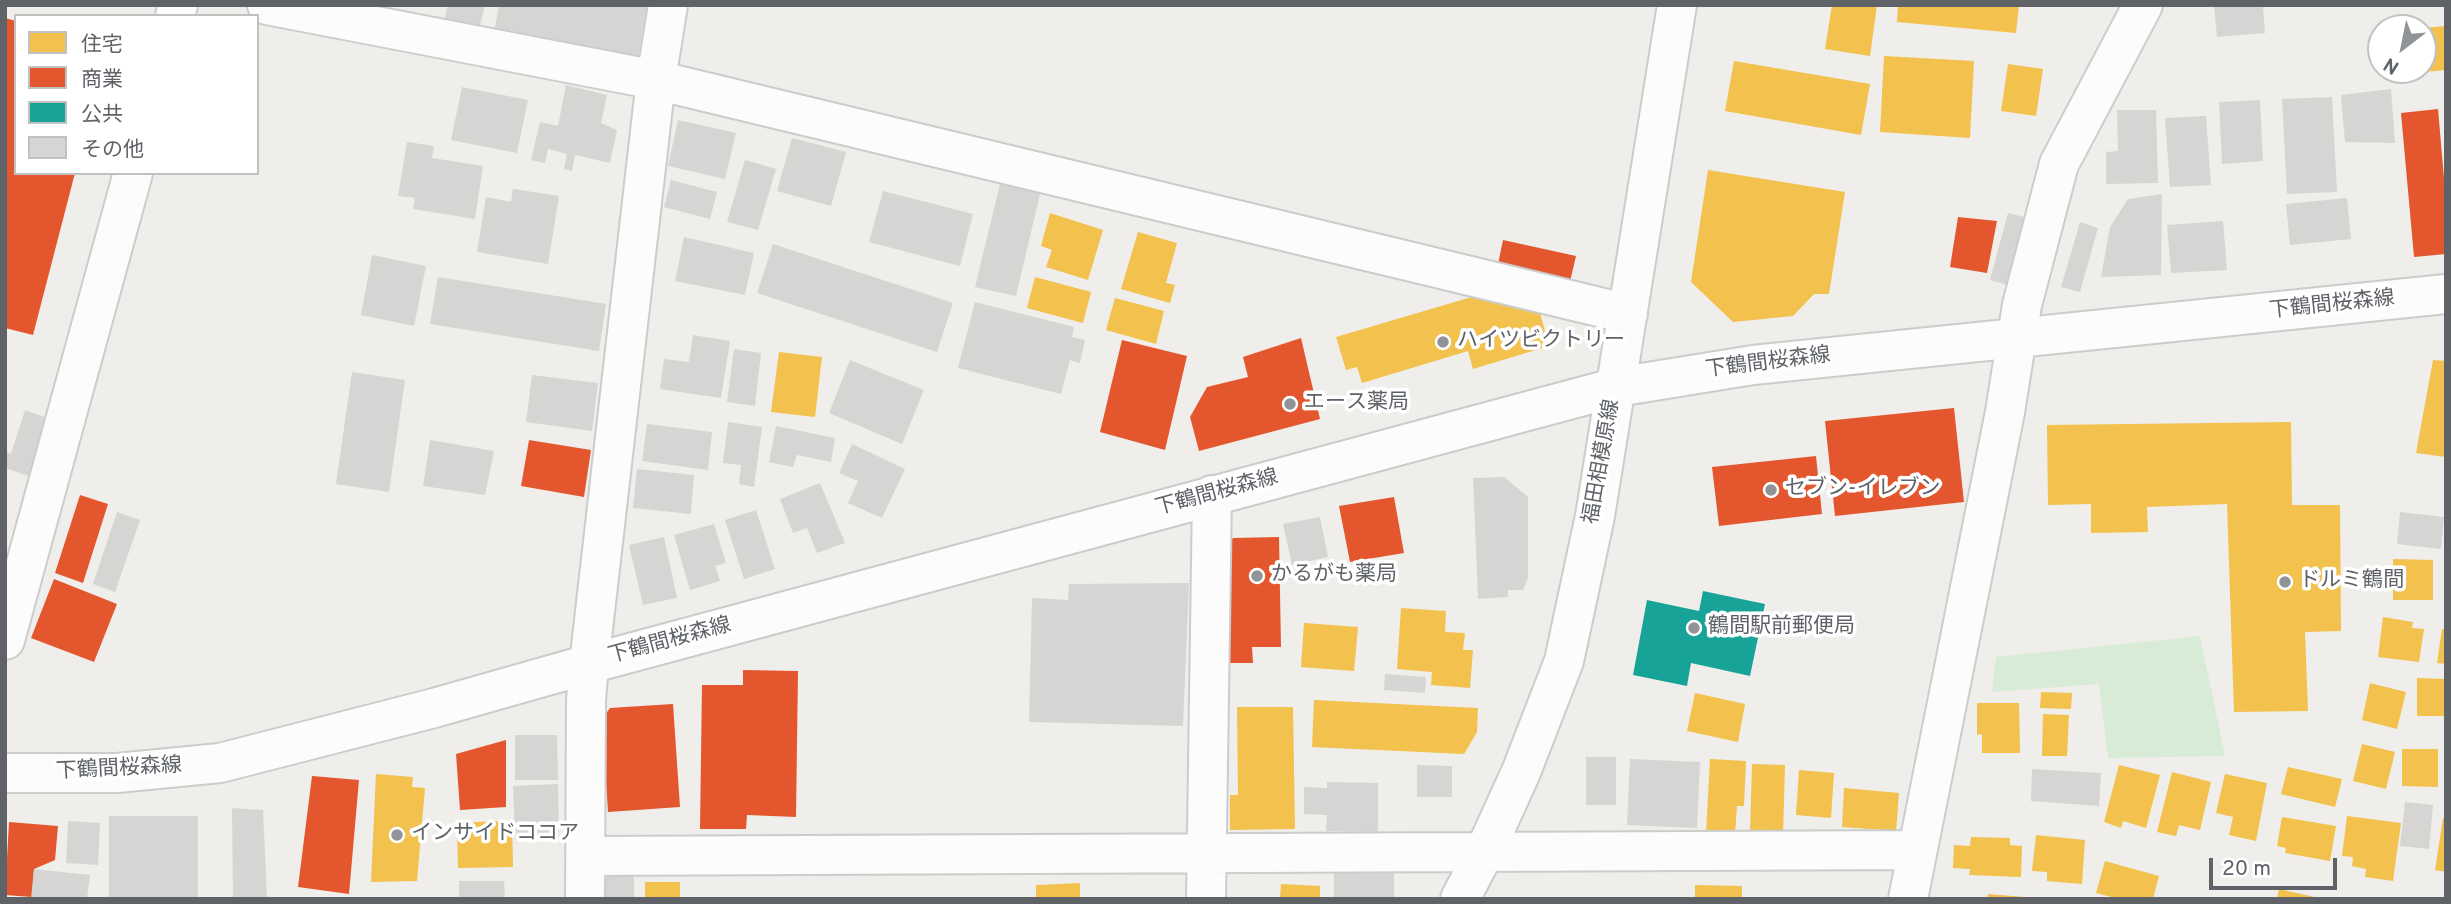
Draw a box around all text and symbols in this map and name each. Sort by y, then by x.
legend [14,14,259,175]
north arrow [2367,14,2437,84]
text: 住宅 [81,32,123,59]
text: N [2380,51,2404,79]
text: 商業 [81,67,123,94]
text: 公共 [81,102,123,129]
text: その他 [81,137,144,164]
street label: 下鶴間桜森線 [2268,287,2396,325]
place label: ハイツビクトリー [1457,329,1625,355]
marker: ハイツビクトリー [1435,334,1451,350]
street label: 下鶴間桜森線 [1704,344,1832,384]
place label: エース薬局 [1304,391,1409,417]
marker: エース薬局 [1282,396,1298,412]
street label: 福田相模原線 [1580,398,1626,526]
street label: 下鶴間桜森線 [1153,466,1281,522]
place label: セブン-イレブン [1785,477,1940,503]
marker: セブン-イレブン [1763,482,1779,498]
place label: かるがも薬局 [1271,563,1397,589]
marker: かるがも薬局 [1249,568,1265,584]
place label: ドルミ鶴間 [2299,569,2404,595]
marker: ドルミ鶴間 [2277,574,2293,590]
street label: 下鶴間桜森線 [606,614,734,670]
place label: 鶴間駅前郵便局 [1708,615,1855,641]
marker: 鶴間駅前郵便局 [1686,620,1702,636]
street label: 下鶴間桜森線 [55,754,183,786]
place label: インサイドココア [411,822,579,848]
marker: インサイドココア [389,827,405,843]
scale bar [2213,844,2341,888]
text: 20 m [2222,856,2271,883]

